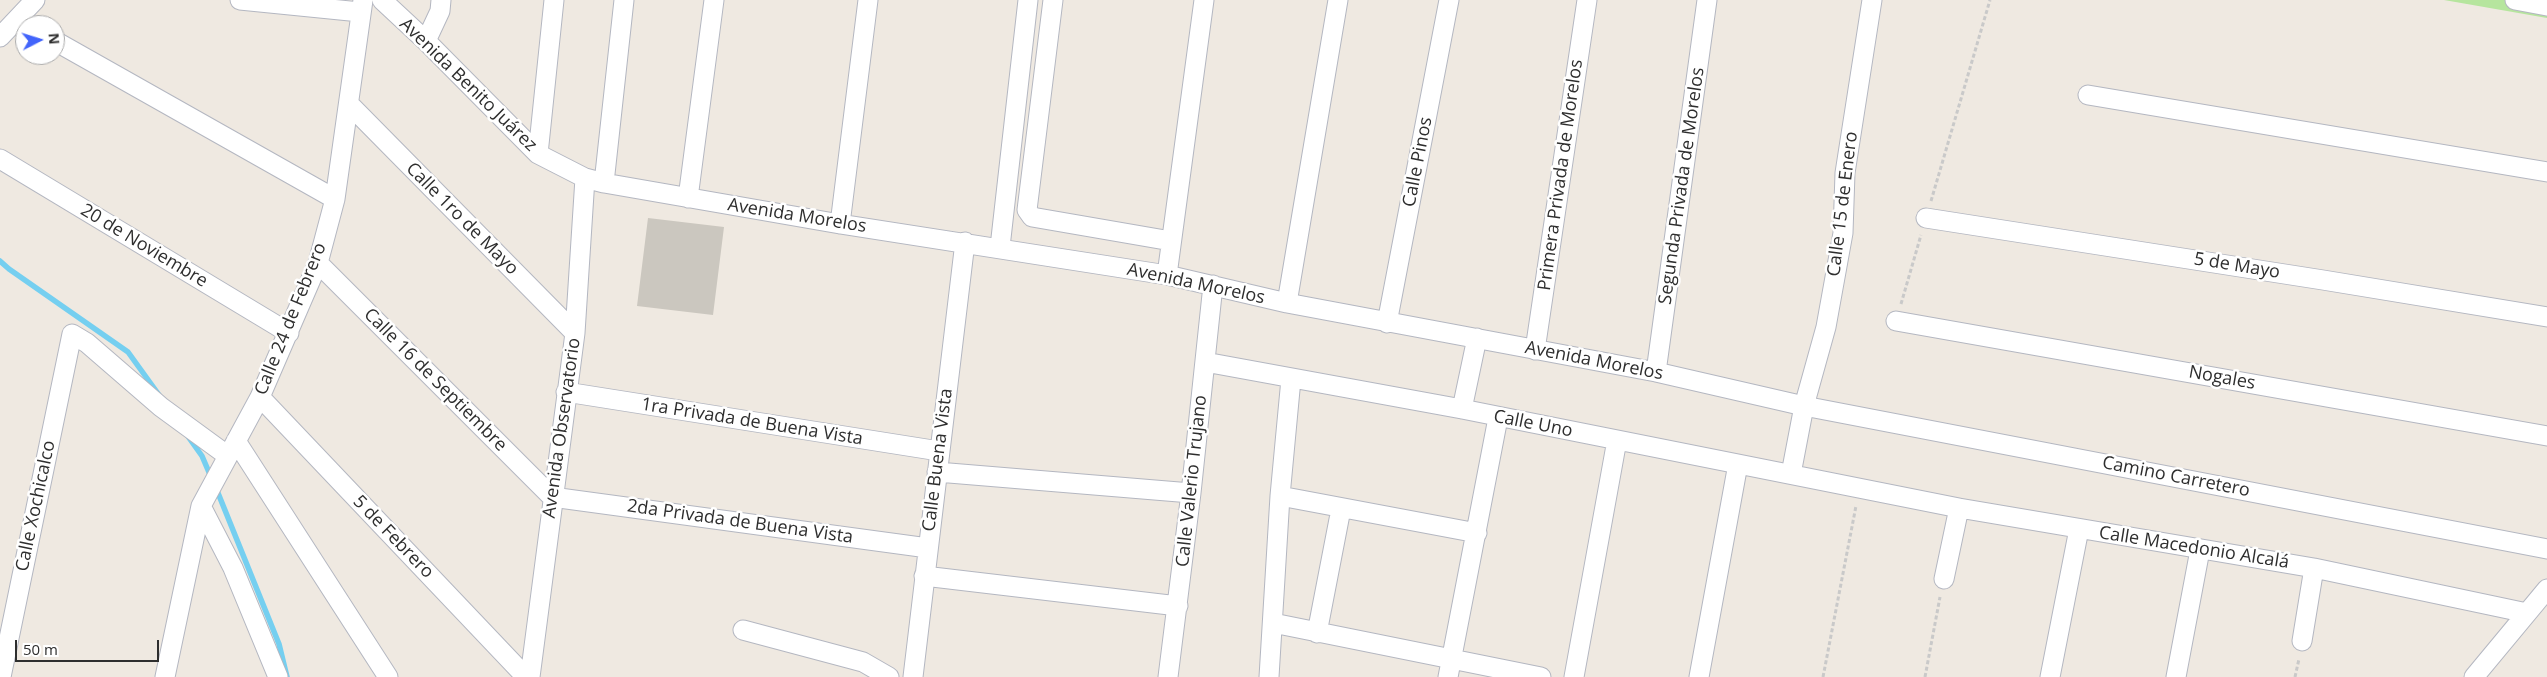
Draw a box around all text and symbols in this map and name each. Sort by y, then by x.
street label: Avenida Benito Juárez [395,14,541,156]
north arrow [15,15,65,65]
text: N [44,32,64,45]
street label: Primera Privada de Morelos [1534,58,1588,292]
street label: Segunda Privada de Morelos [1655,66,1709,306]
street label: Calle Pinos [1399,115,1437,209]
street label: Calle 15 de Enero [1823,130,1863,278]
street label: Calle 1ro de Mayo [401,158,523,280]
street label: Avenida Morelos [726,194,868,238]
street label: 20 de Noviembre [77,200,211,292]
street label: Calle 24 de Febrero [251,240,331,398]
street label: 5 de Mayo [2192,249,2282,283]
street label: Avenida Morelos [1125,259,1267,309]
street label: Calle 16 de Septiembre [359,304,511,456]
street label: Avenida Observatorio [539,336,585,520]
street label: Avenida Morelos [1523,337,1665,385]
street label: Nogales [2187,362,2257,394]
street label: Calle Buena Vista [919,387,957,533]
street label: 1ra Privada de Buena Vista [640,394,864,450]
street label: Calle Valerio Trujano [1172,394,1212,568]
street label: Calle Uno [1492,406,1574,442]
street label: Calle Xochicalco [12,439,60,573]
street label: Camino Carretero [2100,452,2252,502]
street label: 5 de Febrero [348,491,438,583]
street label: 2da Privada de Buena Vista [626,495,854,549]
street label: Calle Macedonio Alcalá [2097,522,2291,574]
scale bar [18,630,161,662]
text: 50 m [23,639,58,659]

